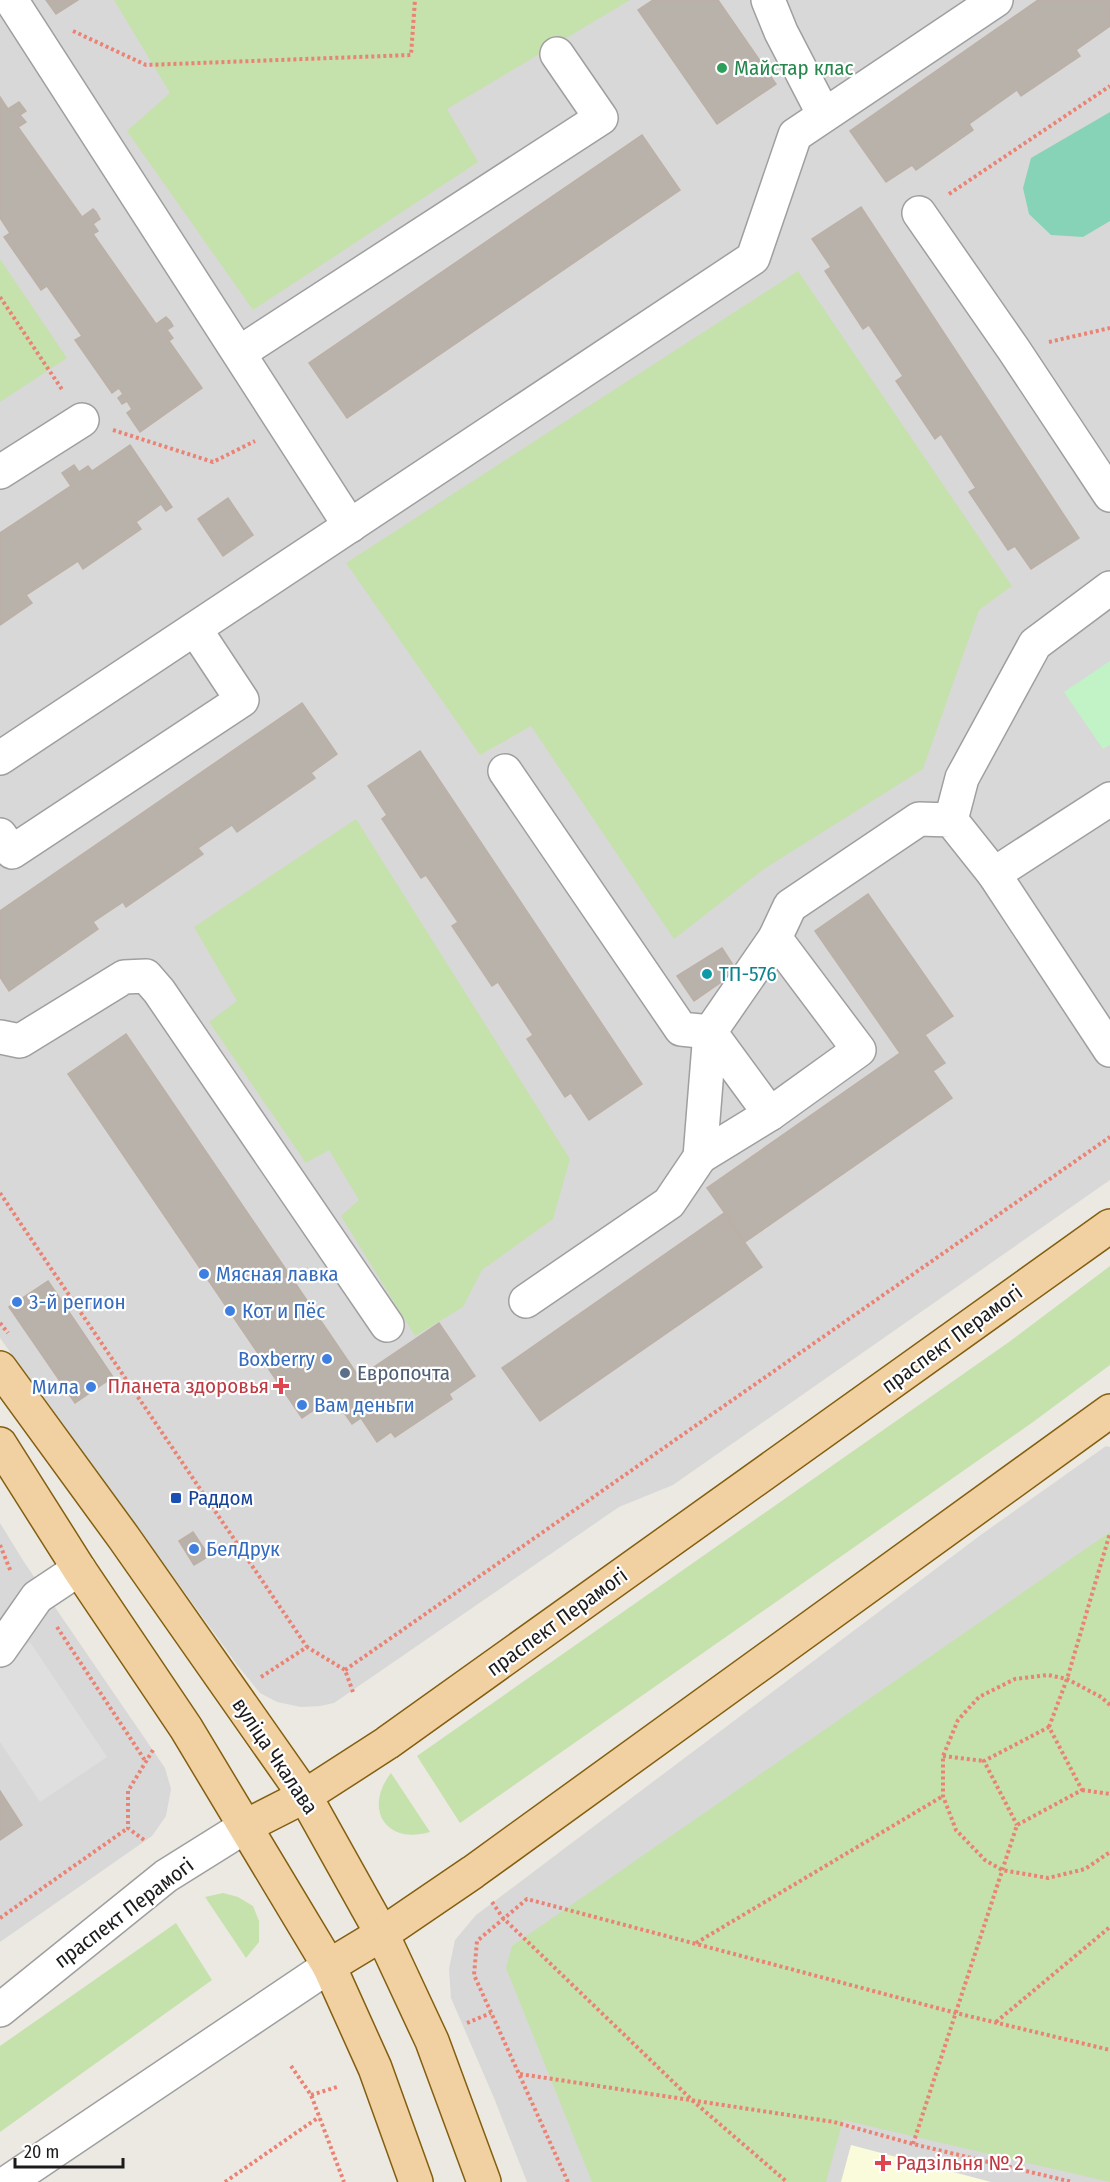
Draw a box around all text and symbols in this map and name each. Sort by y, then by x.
place label: Майстар клас [734,55,854,81]
marker: Майстар клас [715,61,729,75]
place label: ТП-576 [719,961,777,987]
marker: ТП-576 [700,967,714,981]
place label: Мясная лавка [216,1261,339,1287]
marker: Мясная лавка [197,1267,211,1281]
street label: праспект Перамогі [877,1279,1027,1399]
place label: 3-й регион [29,1289,126,1315]
marker: 3-й регион [10,1295,24,1309]
place label: Кот и Пёс [242,1298,325,1324]
marker: Кот и Пёс [223,1304,237,1318]
place label: Boxberry [238,1346,316,1372]
marker: Boxberry [320,1352,334,1366]
place label: Европочта [357,1360,450,1386]
marker: Европочта [338,1366,352,1380]
place label: Планета здоровья [108,1373,269,1399]
place label: Мила [32,1374,79,1400]
marker: Планета здоровья [274,1379,288,1393]
marker: Мила [84,1380,98,1394]
place label: Вам деньги [314,1392,415,1418]
marker: Вам деньги [295,1398,309,1412]
place label: Раддом [188,1485,253,1511]
marker: Раддом [169,1491,183,1505]
place label: БелДрук [206,1536,280,1562]
marker: БелДрук [187,1542,201,1556]
street label: праспект Перамогі [482,1562,632,1682]
street label: вуліца Чкалава [227,1693,323,1819]
street label: праспект Перамогі [49,1852,199,1974]
scale bar [15,2131,123,2169]
text: 20 m [24,2141,59,2163]
place label: Радзільня № 2 [896,2150,1024,2176]
marker: Радзільня № 2 [874,2154,892,2172]

